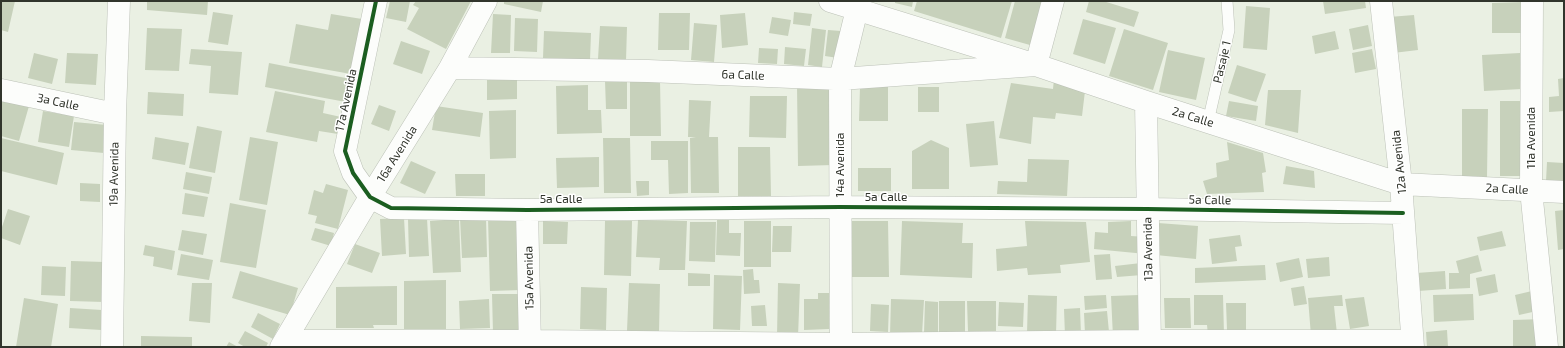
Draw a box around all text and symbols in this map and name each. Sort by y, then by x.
street label: Pasaje 1 [1210,39,1234,85]
street label: 17a Avenida [332,67,360,133]
street label: 6a Calle [721,67,765,83]
street label: 3a Calle [36,90,80,114]
street label: 2a Calle [1170,104,1216,130]
street label: 11a Avenida [1524,107,1538,169]
street label: 16a Avenida [374,123,420,185]
street label: 12a Avenida [1388,129,1410,195]
street label: 14a Avenida [833,133,847,197]
street label: 19a Avenida [106,142,122,206]
street label: 2a Calle [1485,181,1529,197]
street label: 5a Calle [865,190,907,204]
street label: 5a Calle [540,192,582,206]
street label: 5a Calle [1189,192,1231,208]
street label: 13a Avenida [1140,217,1156,281]
street label: 15a Avenida [521,246,537,310]

